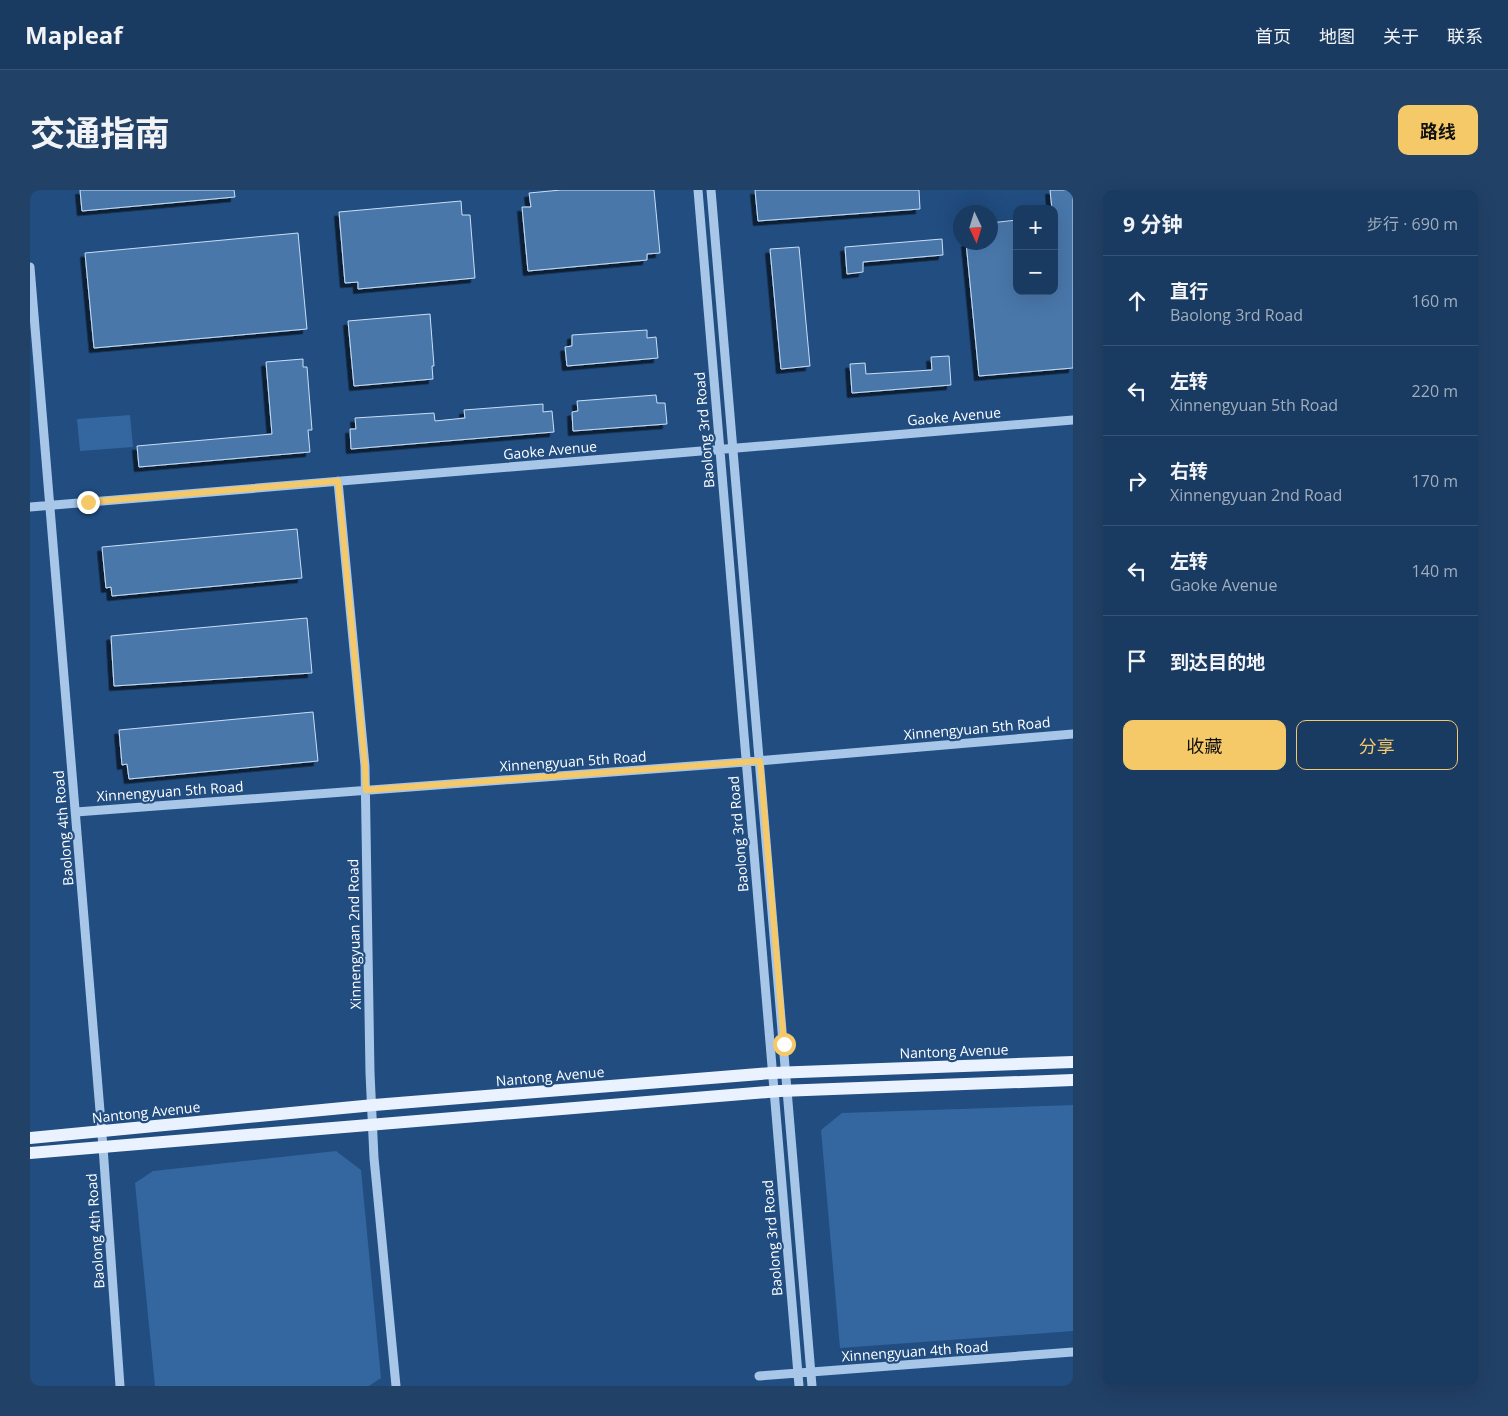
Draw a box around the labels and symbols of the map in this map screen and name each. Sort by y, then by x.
north arrow [953,205,998,250]
street label: Baolong 3rd Road [689,371,719,489]
street label: Gaoke Avenue [906,402,1002,430]
street label: Gaoke Avenue [502,436,598,464]
route end [77,491,100,514]
street label: Xinnengyuan 5th Road [903,712,1051,744]
street label: Xinnengyuan 5th Road [499,746,647,776]
street label: Baolong 4th Road [48,770,78,886]
street label: Baolong 3rd Road [723,775,753,893]
street label: Xinnengyuan 5th Road [96,776,244,806]
street label: Xinnengyuan 2nd Road [343,859,365,1009]
route start [773,1033,796,1056]
street label: Nantong Avenue [899,1040,1009,1062]
street label: Nantong Avenue [495,1062,605,1090]
street label: Nantong Avenue [91,1097,201,1127]
street label: Baolong 4th Road [81,1173,109,1289]
street label: Baolong 3rd Road [757,1179,787,1297]
street label: Xinnengyuan 4th Road [841,1336,989,1366]

